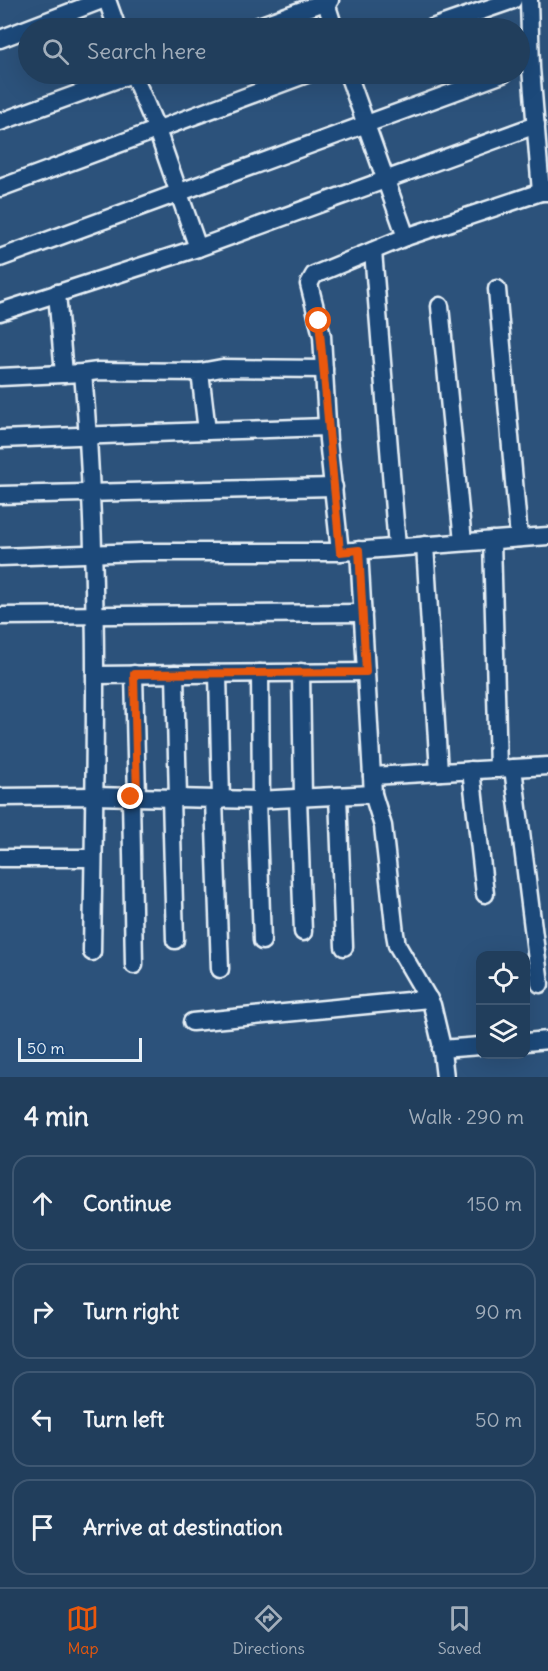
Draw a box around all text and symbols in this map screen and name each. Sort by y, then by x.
search box [18,18,530,84]
icon: search [39,35,72,68]
text: Search here [87,37,206,65]
route start [305,307,331,333]
route end [117,783,143,809]
map controls [476,951,530,1059]
button: locate [476,951,530,1005]
button: layers [476,1005,530,1059]
scale bar [18,1035,142,1062]
text: 50 m [27,1038,65,1058]
text: 4 min [24,1100,89,1133]
text: Walk · 290 m [409,1104,524,1129]
icon: ahead [26,1187,59,1220]
text: Continue [83,1189,172,1217]
text: 150 m [467,1191,522,1216]
icon: right [26,1295,59,1328]
text: Turn right [83,1297,179,1325]
text: 90 m [475,1299,522,1324]
icon: left [26,1403,59,1436]
text: Turn left [83,1405,164,1433]
text: 50 m [475,1407,522,1432]
icon: arrive [26,1511,59,1544]
text: Arrive at destination [83,1513,283,1541]
tab: Map [66,1602,99,1658]
tab: Directions [232,1602,305,1658]
tab: Saved [438,1602,482,1658]

